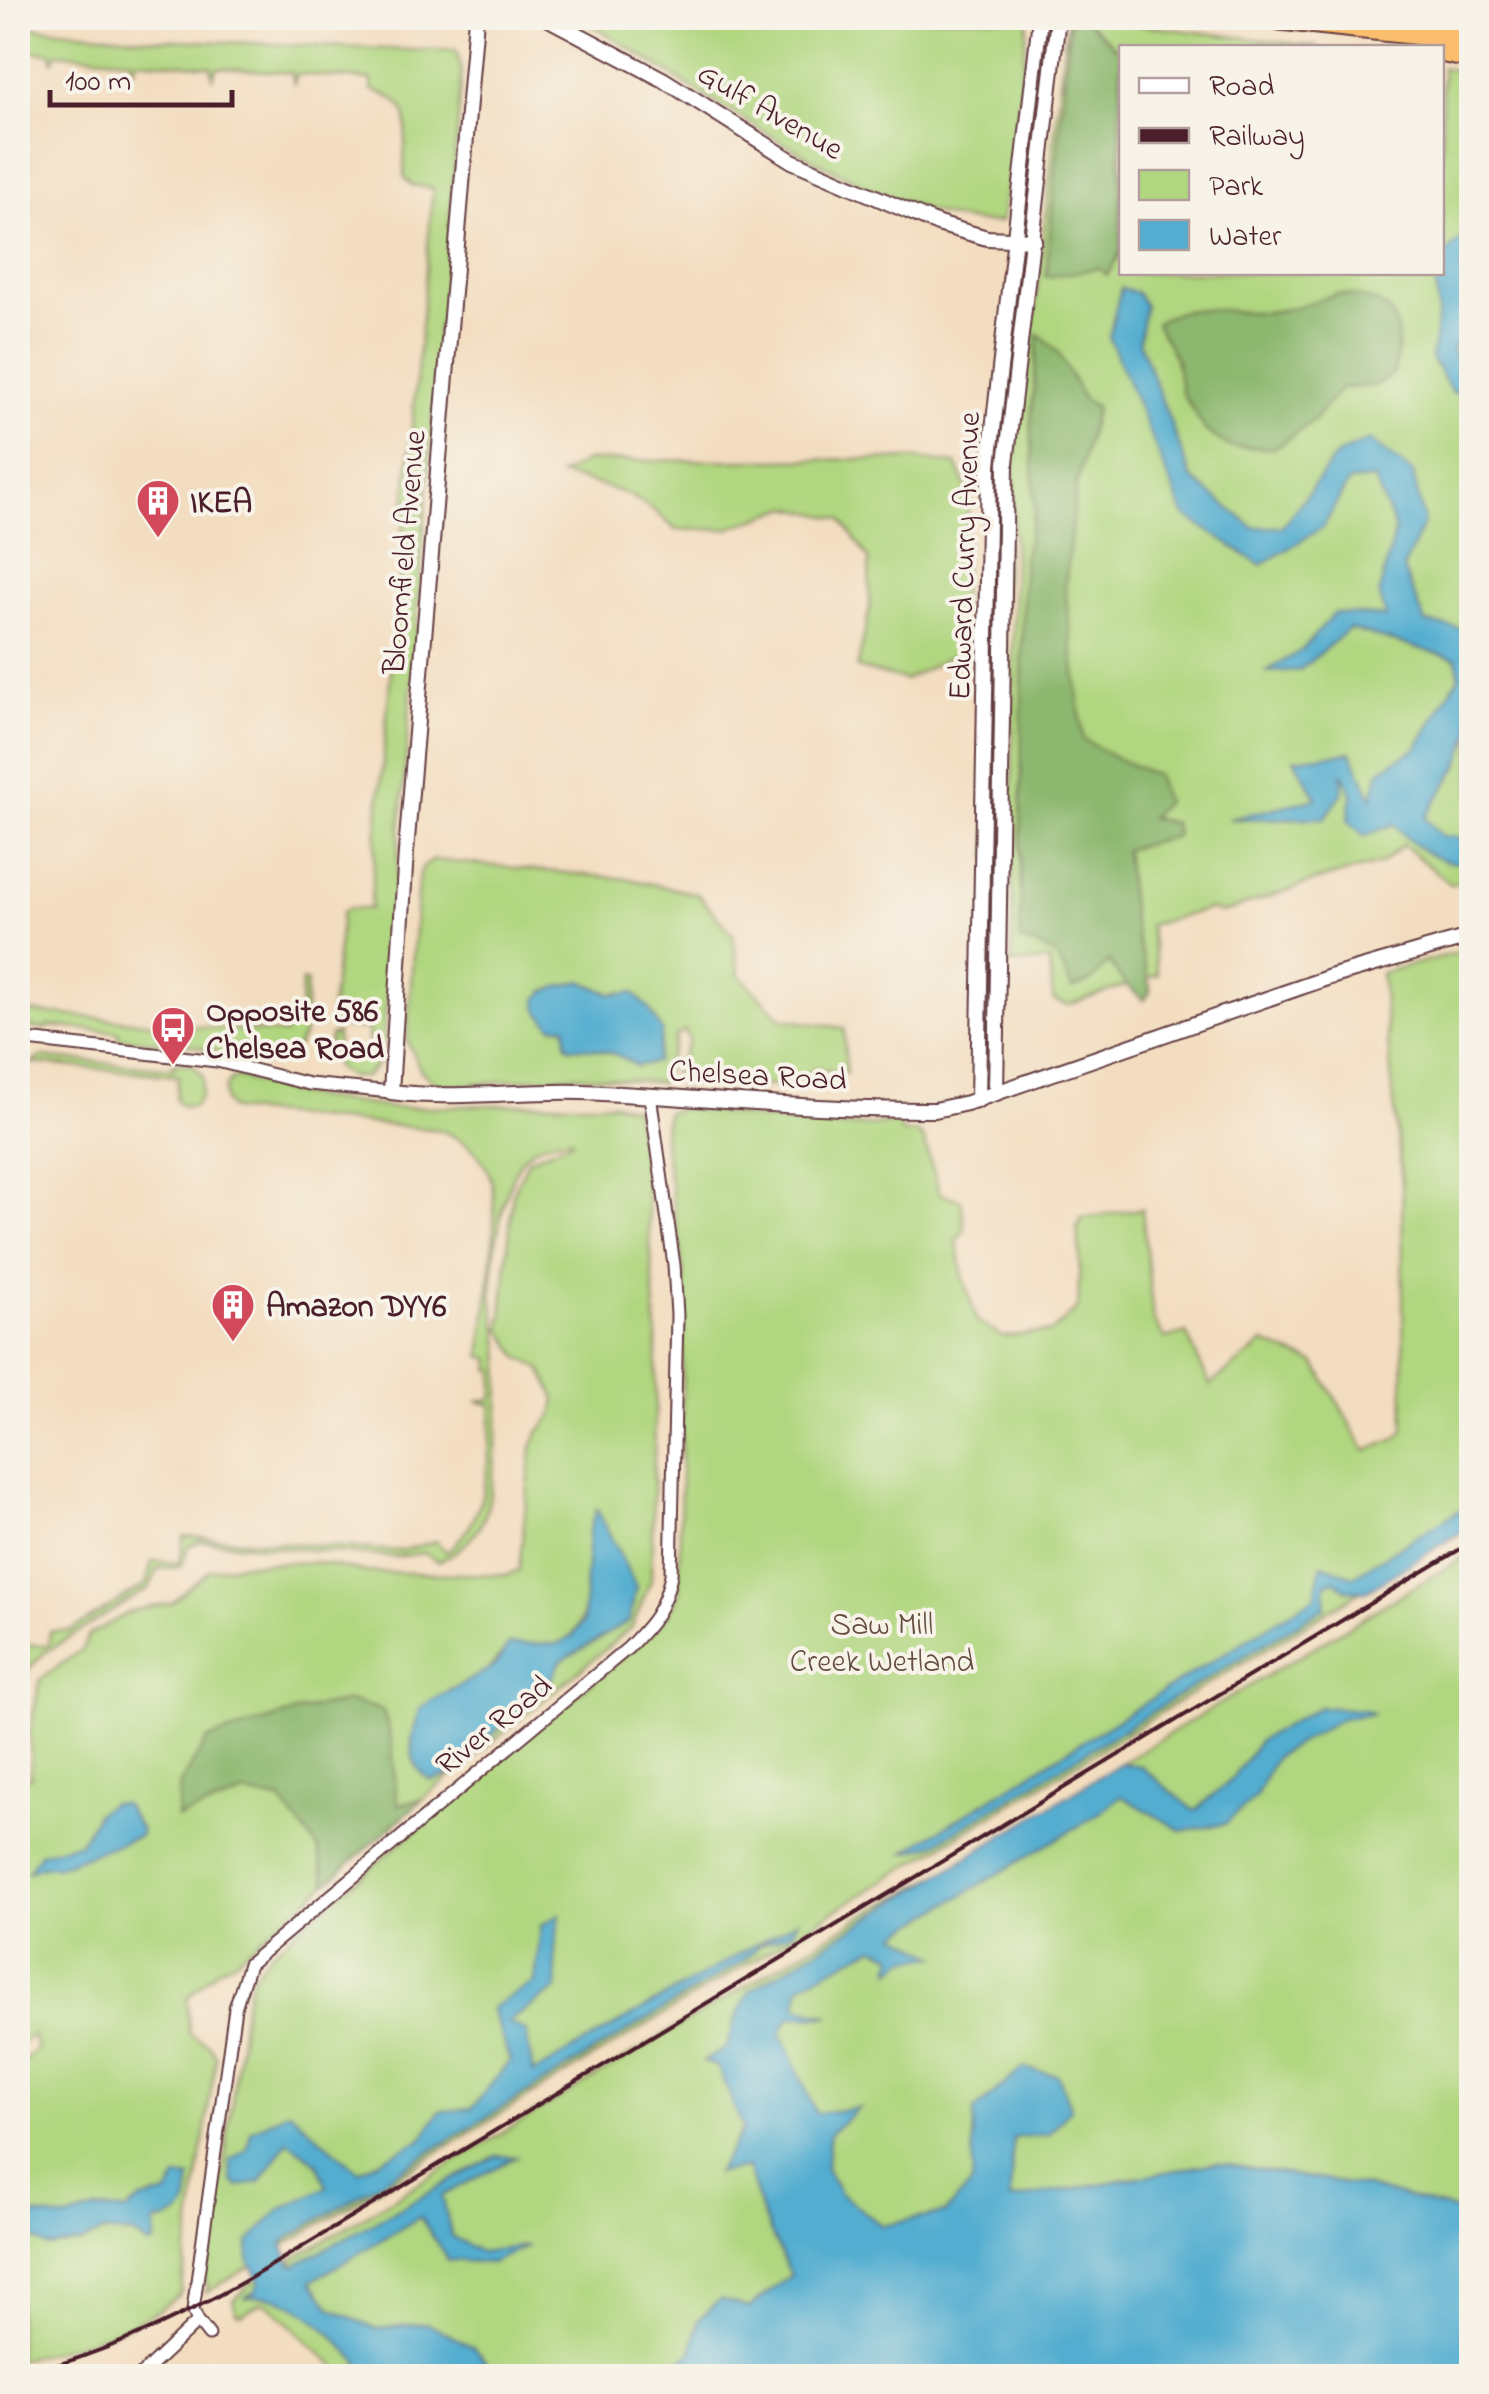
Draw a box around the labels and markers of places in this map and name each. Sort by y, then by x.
building icon: IKEA [135,478,181,539]
place label: IKEA [190,481,252,528]
place label: Opposite 586 Chelsea Road [206,990,384,1074]
bus stop icon: Opposite 586 Chelsea Road [150,1005,196,1066]
building icon: Amazon DYY6 [210,1282,256,1343]
place label: Amazon DYY6 [266,1285,446,1332]

